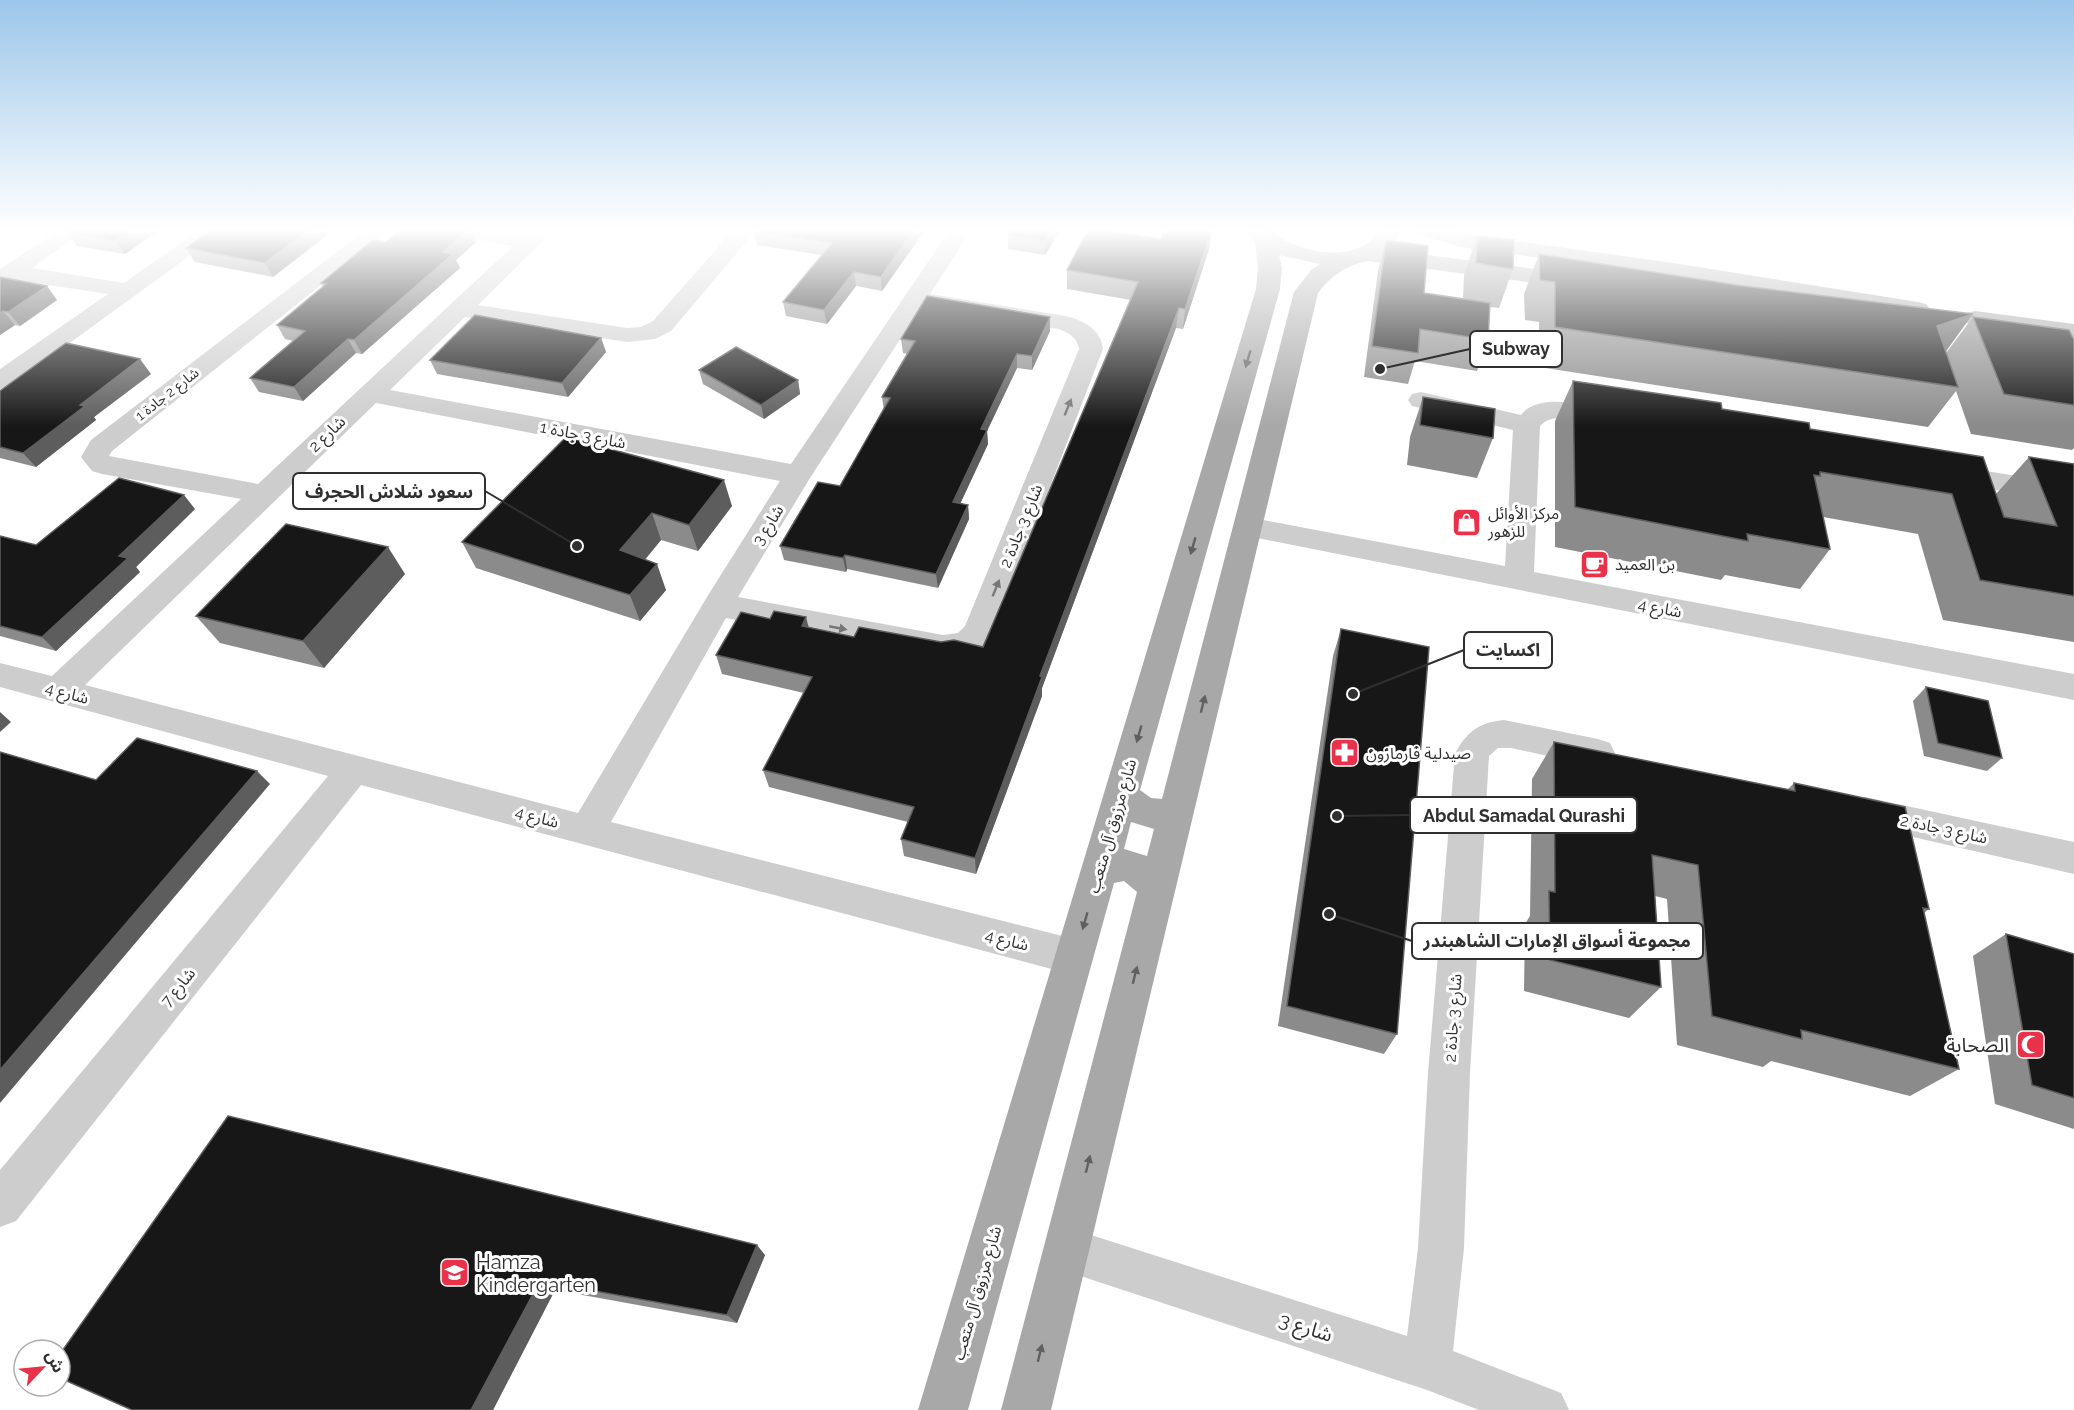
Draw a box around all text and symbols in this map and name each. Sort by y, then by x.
callout: Subway [1470,331,1562,367]
text: Subway [1482,338,1550,359]
one-way arrow [1242,350,1252,368]
street label: شارع 2 جادة 1 [132,364,204,426]
one-way arrow [1064,398,1073,416]
street label: شارع 2 [305,412,351,458]
street label: شارع 3 جادة 1 [538,417,628,456]
callout: سعود شلاش الحجرف [293,473,485,509]
text: سعود شلاش الحجرف [305,481,473,503]
street label: شارع 3 جادة 2 [996,481,1049,572]
street label: شارع 3 [748,501,790,550]
place label: مركز الأوائل للزهور [1487,504,1559,541]
shop icon: مركز الأوائل للزهور [1451,506,1483,538]
one-way arrow [1188,537,1197,555]
cafe icon: بن العميد [1578,548,1610,580]
place label: بن العميد [1615,555,1675,574]
one-way arrow [992,579,1001,597]
street label: شارع 4 [1636,594,1683,624]
one-way arrow [829,624,848,633]
callout: اكسايت [1464,632,1552,668]
text: اكسايت [1476,639,1540,660]
street label: شارع 4 [43,678,91,711]
one-way arrow [1199,695,1209,714]
one-way arrow [1134,725,1143,743]
pharmacy icon: صيدلية فارمازون [1329,737,1361,769]
place label: صيدلية فارمازون [1366,744,1471,763]
street label: شارع مرزوق آل متعب [1084,757,1143,896]
callout: Abdul Samadal Qurashi [1410,797,1637,833]
street label: شارع 4 [513,802,561,835]
text: Abdul Samadal Qurashi [1423,805,1625,826]
street label: شارع 3 جادة 2 [1898,811,1989,850]
one-way arrow [1079,912,1089,930]
callout: مجموعة أسواق الإمارات الشاهبندر [1412,923,1703,959]
street label: شارع 4 [983,925,1031,957]
text: مجموعة أسواق الإمارات الشاهبندر [1422,928,1691,953]
street label: شارع 7 [157,964,202,1012]
one-way arrow [1131,966,1141,984]
street label: شارع 3 جادة 2 [1440,973,1469,1063]
mosque icon: الصحابة [2014,1029,2046,1061]
place label: الصحابة [1946,1033,2009,1057]
one-way arrow [1083,1155,1093,1173]
street label: شارع مرزوق آل متعب [949,1224,1008,1363]
place label: Hamza Kindergarten [476,1250,596,1297]
school or university icon: Hamza Kindergarten [439,1257,471,1289]
street label: شارع 3 [1275,1307,1336,1350]
north arrow [12,1338,72,1398]
one-way arrow [1036,1344,1046,1362]
text: ش [42,1348,68,1376]

